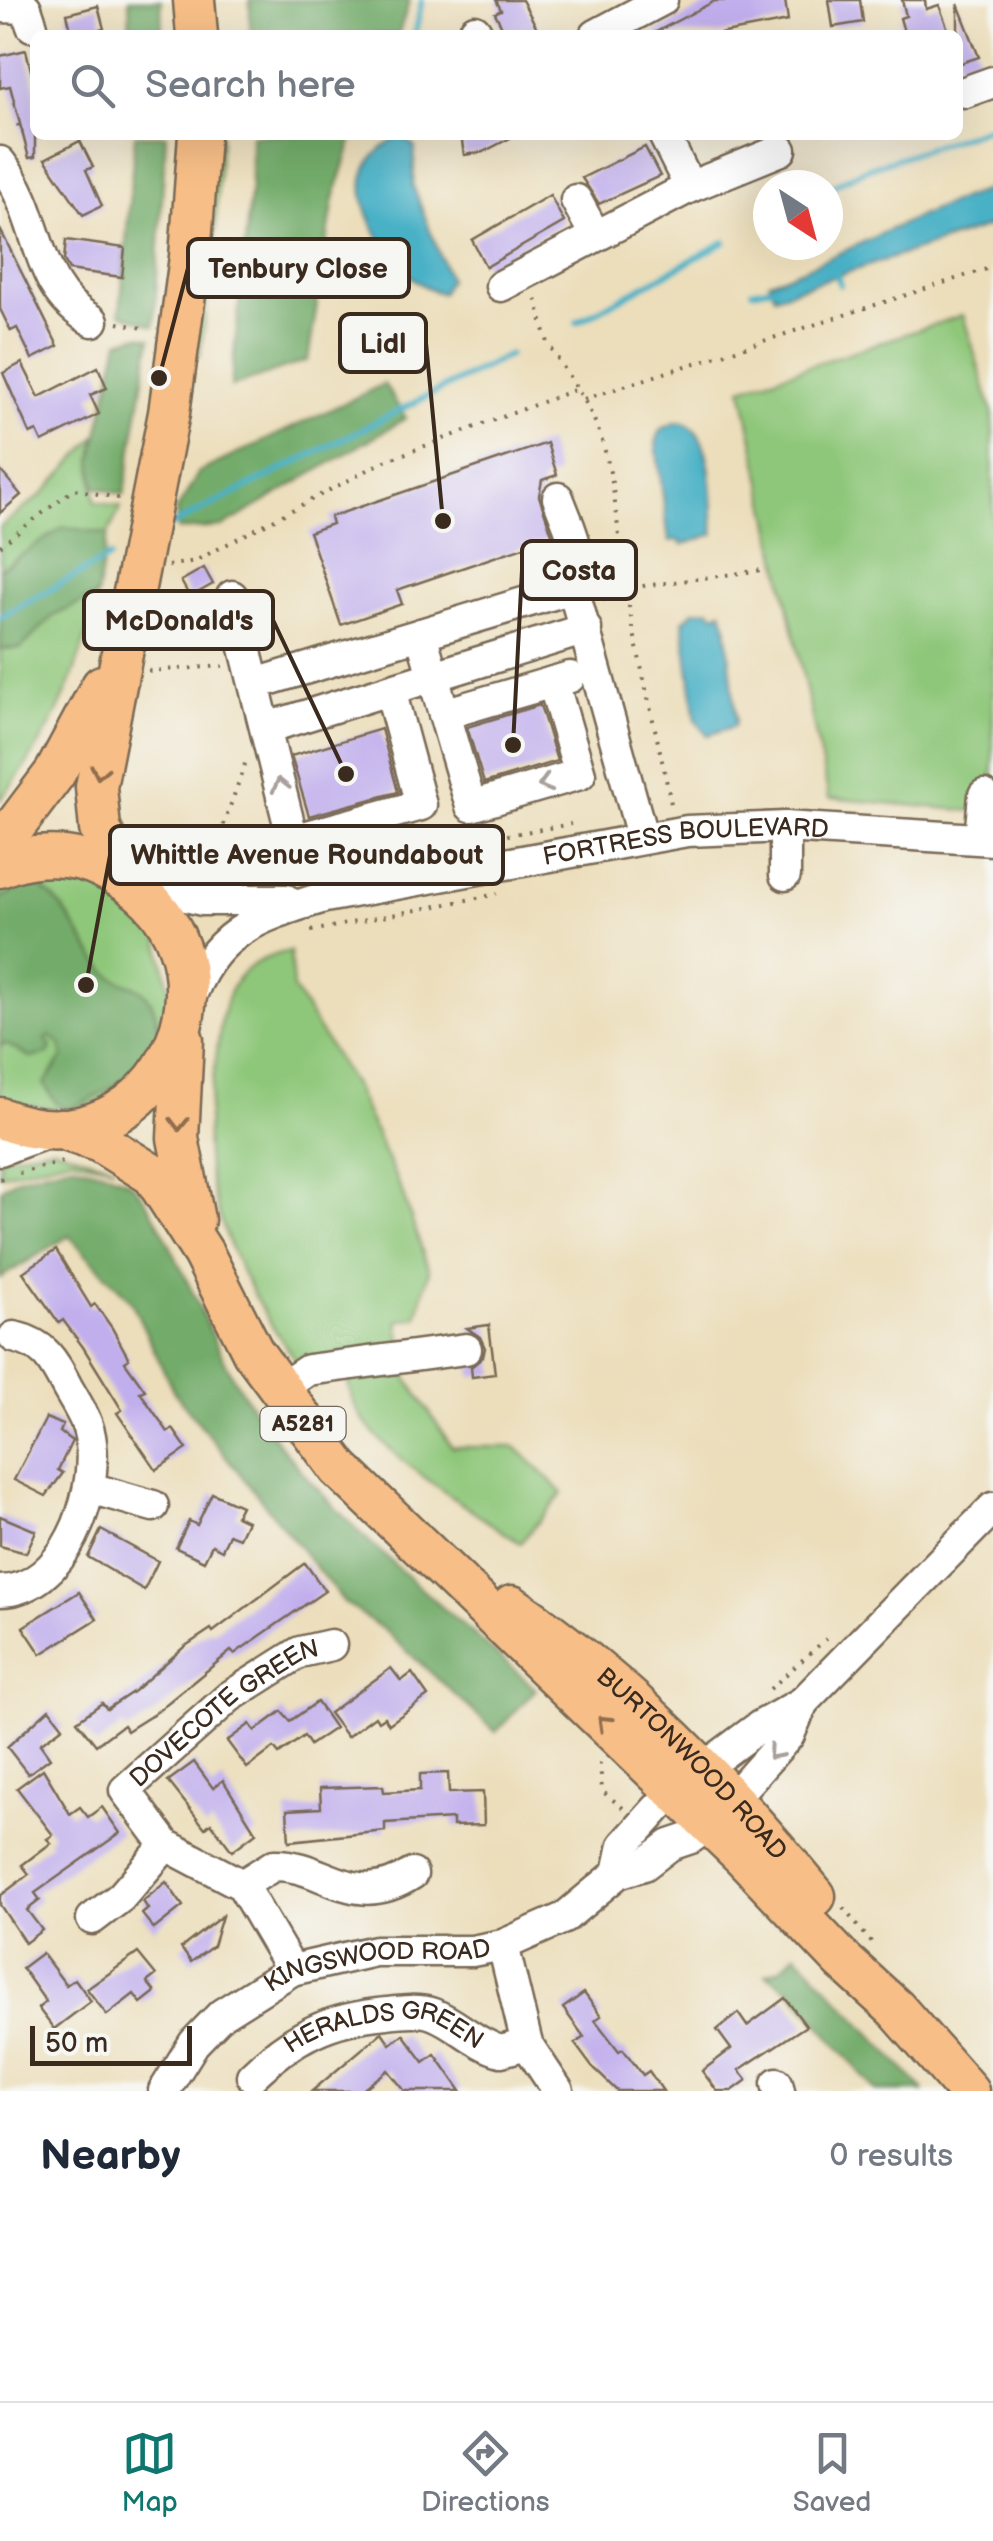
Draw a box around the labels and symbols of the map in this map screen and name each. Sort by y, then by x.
north arrow [753,170,843,260]
callout: Tenbury Close [188,239,409,297]
text: Tenbury Close [208,253,388,286]
callout: Lidl [340,314,426,372]
text: Lidl [360,328,406,361]
callout: Costa [522,541,636,599]
text: Costa [542,555,616,588]
callout: McDonald's [84,591,273,649]
text: McDonald's [105,605,253,638]
one-way arrow [89,764,110,780]
one-way arrow [537,773,554,794]
one-way arrow [271,777,292,794]
street label: FORTRESS BOULEVARD [540,811,830,872]
callout: Whittle Avenue Roundabout [110,826,503,884]
text: Whittle Avenue Roundabout [131,839,483,872]
one-way arrow [168,1116,189,1132]
road number: A5281 [260,1407,346,1441]
street label: DOVECOTE GREEN [123,1633,321,1794]
street label: BURTONWOOD ROAD [590,1661,794,1867]
one-way arrow [597,1716,616,1734]
one-way arrow [767,1742,785,1760]
street label: KINGSWOOD ROAD [258,1932,493,1999]
text: HERALDS GREEN [278,1995,490,2060]
scale bar [30,2021,192,2066]
street label: HERALDS GREEN [280,2033,490,2067]

